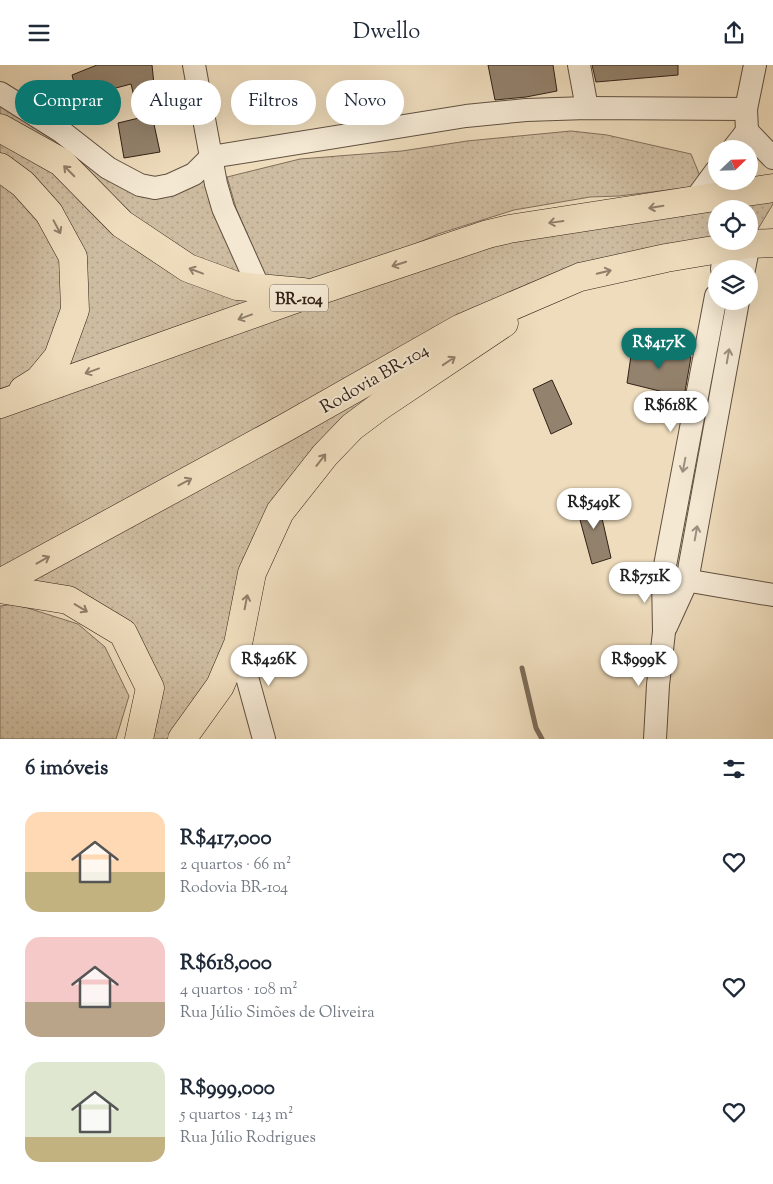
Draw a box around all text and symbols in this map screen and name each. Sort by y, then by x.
text: Dwello [353,17,420,49]
icon: menu [25,19,53,47]
icon: share [720,19,748,47]
chip: Comprar [15,80,121,125]
chip: Alugar [131,80,221,125]
chip: Filtros [231,80,316,125]
chip: Novo [326,80,404,125]
north arrow [708,140,758,190]
map controls [708,140,758,310]
one-way arrow [63,165,76,177]
button: locate [708,200,758,250]
one-way arrow [648,202,664,212]
one-way arrow [548,217,564,227]
one-way arrow [52,220,62,235]
one-way arrow [392,260,407,269]
button: layers [708,260,758,310]
one-way arrow [189,266,204,275]
one-way arrow [595,267,611,276]
road number: BR-104 [270,285,328,312]
one-way arrow [238,313,254,322]
pin: R$417K [618,327,700,370]
text: R$417K [632,332,686,355]
street label: Rodovia BR-104 [316,338,434,421]
one-way arrow [724,348,734,364]
one-way arrow [441,355,455,365]
one-way arrow [85,367,101,376]
pin: R$618K [630,391,712,433]
text: R$618K [645,395,697,418]
one-way arrow [315,454,326,467]
one-way arrow [679,456,689,472]
one-way arrow [178,477,193,487]
pin: R$549K [553,487,635,530]
text: R$549K [568,492,620,515]
one-way arrow [692,525,701,541]
one-way arrow [35,555,50,565]
pin: R$751K [604,561,686,604]
text: R$751K [620,566,670,589]
one-way arrow [242,594,251,610]
one-way arrow [73,603,87,613]
pin: R$426K [228,645,310,687]
pin: R$999K [598,645,680,687]
text: R$426K [241,649,297,672]
text: R$999K [612,649,666,672]
text: 6 imóveis [25,754,108,784]
icon: filters [720,755,748,783]
text: R$417,000 [180,824,272,854]
icon: home [65,832,125,892]
icon: heart [720,848,748,876]
text: 2 quartos · 66 m² [180,854,291,877]
text: Rodovia BR-104 [180,877,288,900]
text: R$618,000 [180,949,272,979]
icon: home [65,957,125,1017]
icon: heart [720,973,748,1001]
text: 4 quartos · 108 m² [180,979,298,1002]
text: Rua Júlio Simões de Oliveira [180,1002,375,1025]
text: R$999,000 [180,1074,275,1104]
icon: home [65,1082,125,1142]
icon: heart [720,1098,748,1126]
text: 5 quartos · 143 m² [180,1104,293,1127]
text: Rua Júlio Rodrigues [180,1127,316,1150]

